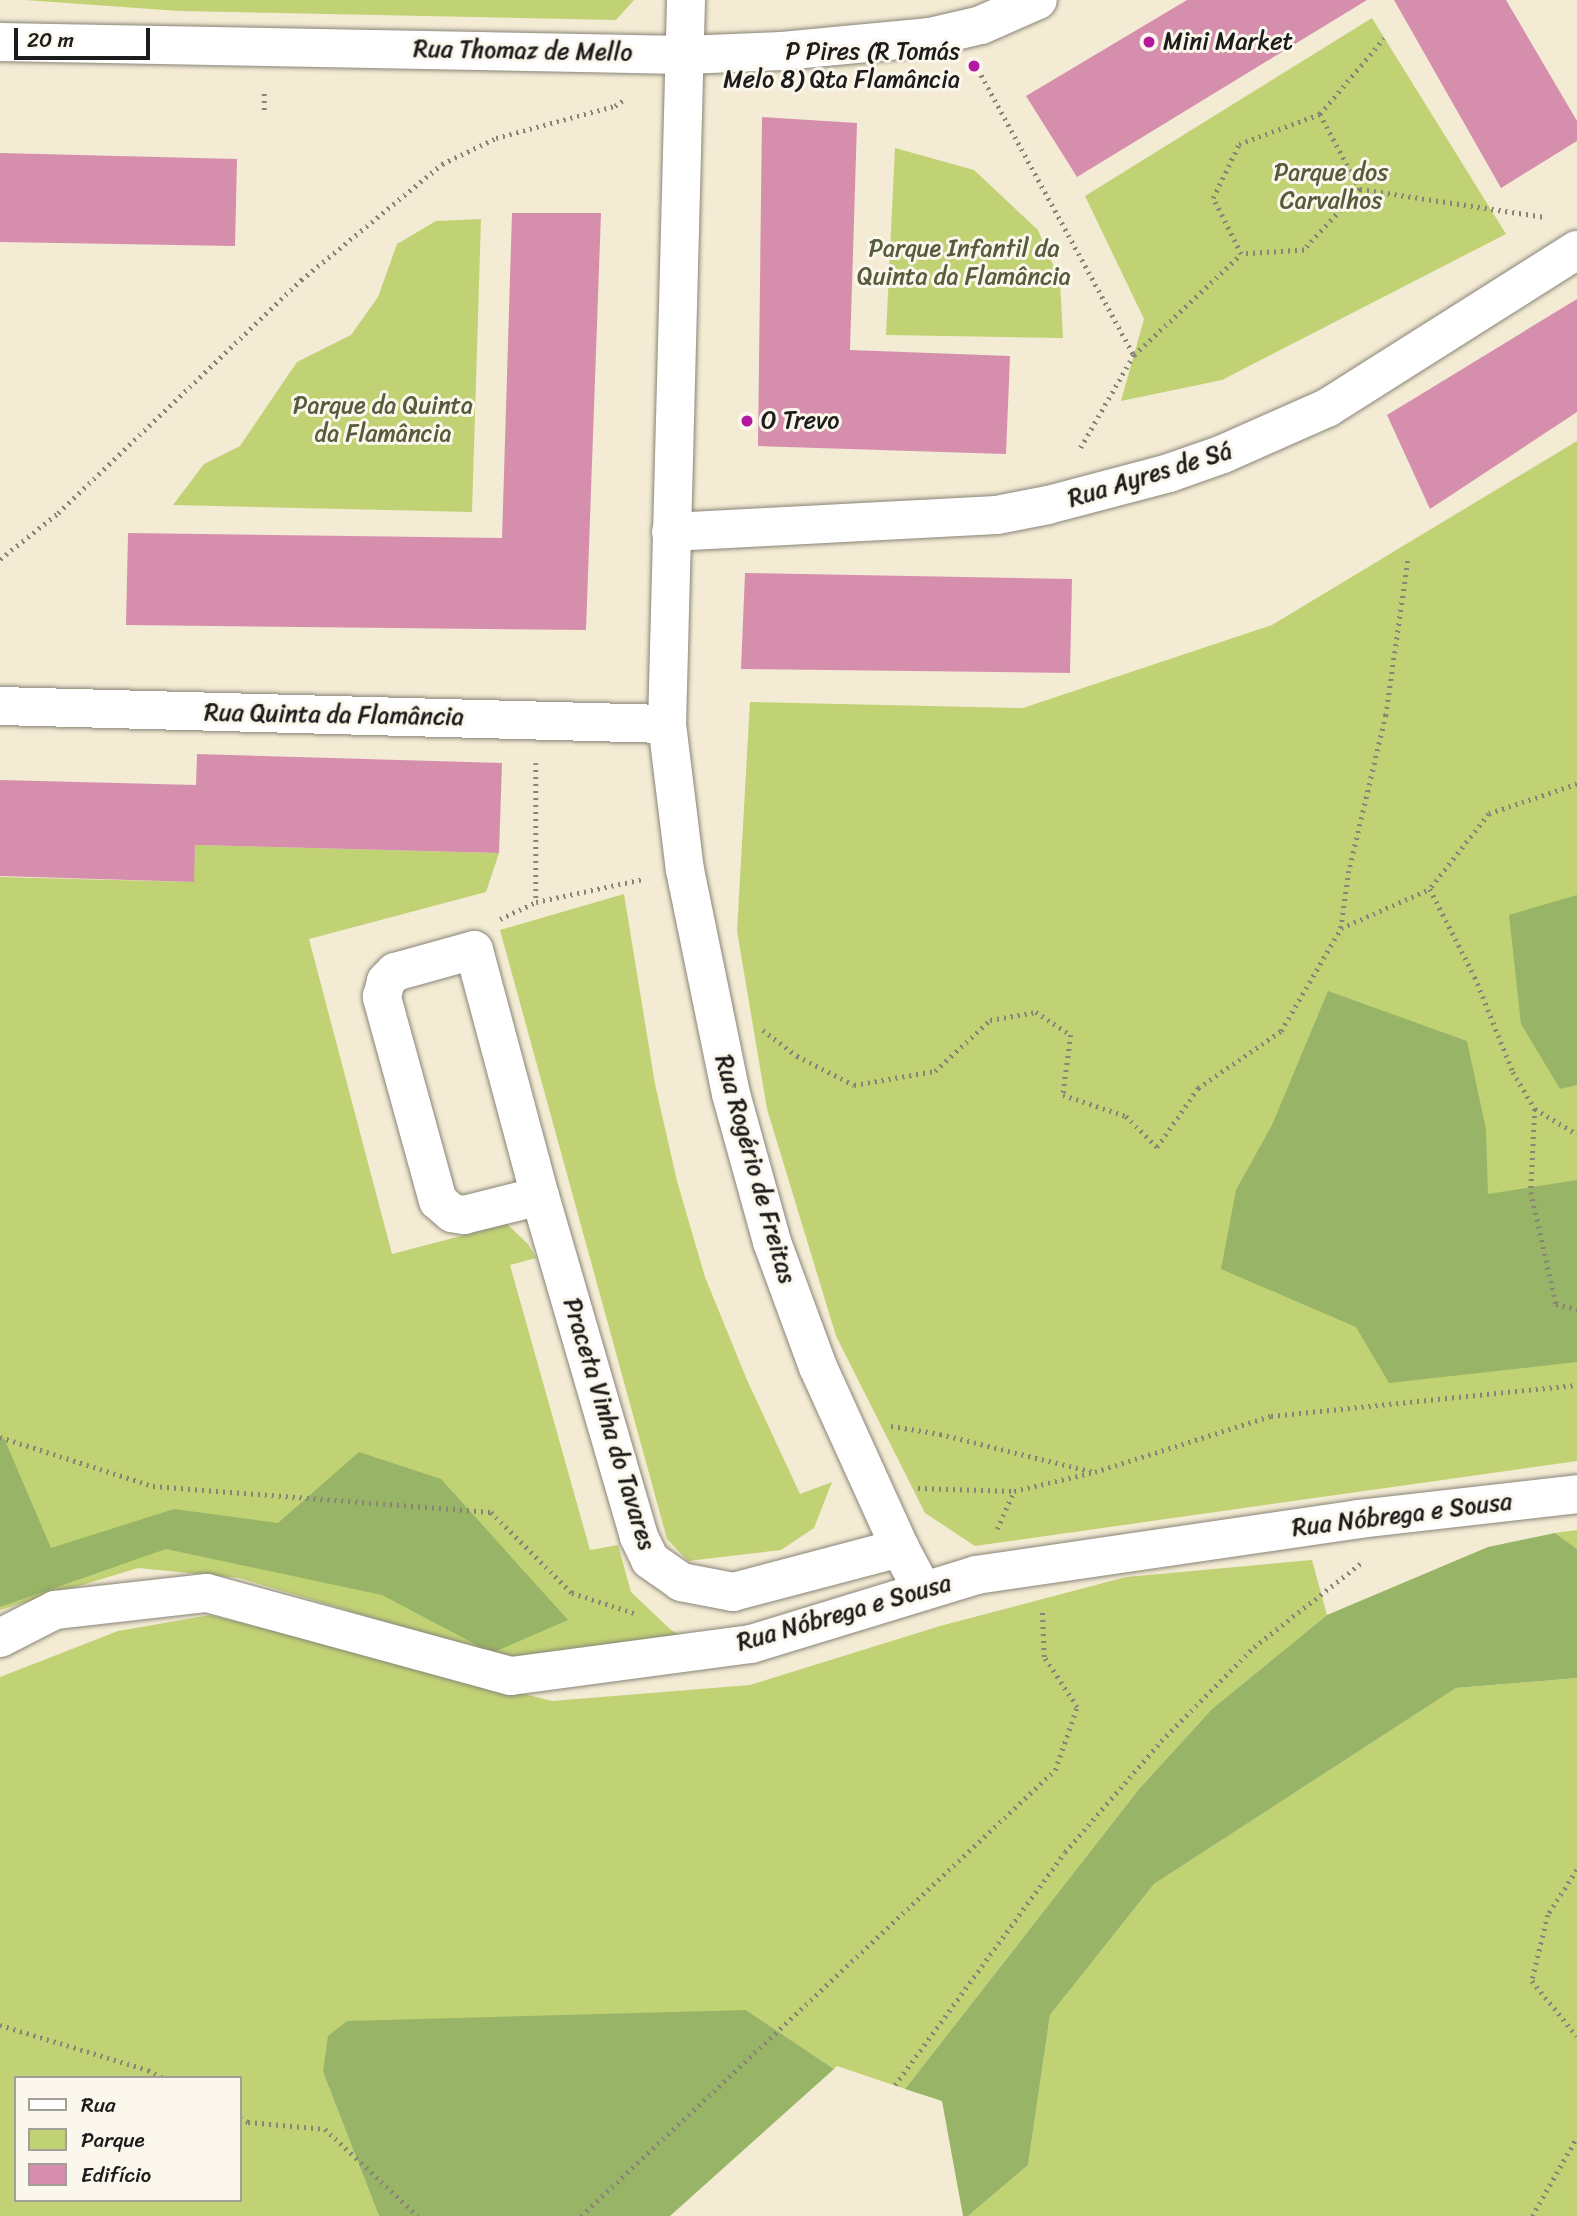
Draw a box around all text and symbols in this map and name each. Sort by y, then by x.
scale bar [18,14,154,58]
text: 20 m [27,21,74,59]
place label: Mini Market [1163,28,1291,56]
marker: Mini Market [1141,34,1157,50]
street label: Rua Thomaz de Mello [412,35,634,67]
place label: P Pires (R Tomás Melo 8) Qta Flamância [723,38,960,94]
marker: P Pires (R Tomás Melo 8) Qta Flamância [966,58,982,74]
park label: Parque dos Carvalhos [1274,159,1388,215]
park label: Parque Infantil da Quinta da Flamância [857,235,1071,291]
park label: Parque da Quinta da Flamância [293,392,473,448]
place label: O Trevo [761,407,840,435]
marker: O Trevo [739,413,755,429]
street label: Rua Ayres de Sá [1064,436,1236,514]
street label: Rua Quinta da Flamância [204,698,464,732]
street label: Rua Rogério de Freitas [708,1051,802,1287]
street label: Praceta Vinha do Tavares [557,1294,661,1554]
street label: Rua Nóbrega e Sousa [1290,1487,1514,1543]
street label: Rua Nóbrega e Sousa [733,1569,955,1657]
legend [14,2076,242,2202]
text: Rua [81,2086,116,2124]
text: Parque [81,2121,145,2159]
text: Edifício [81,2156,151,2194]

